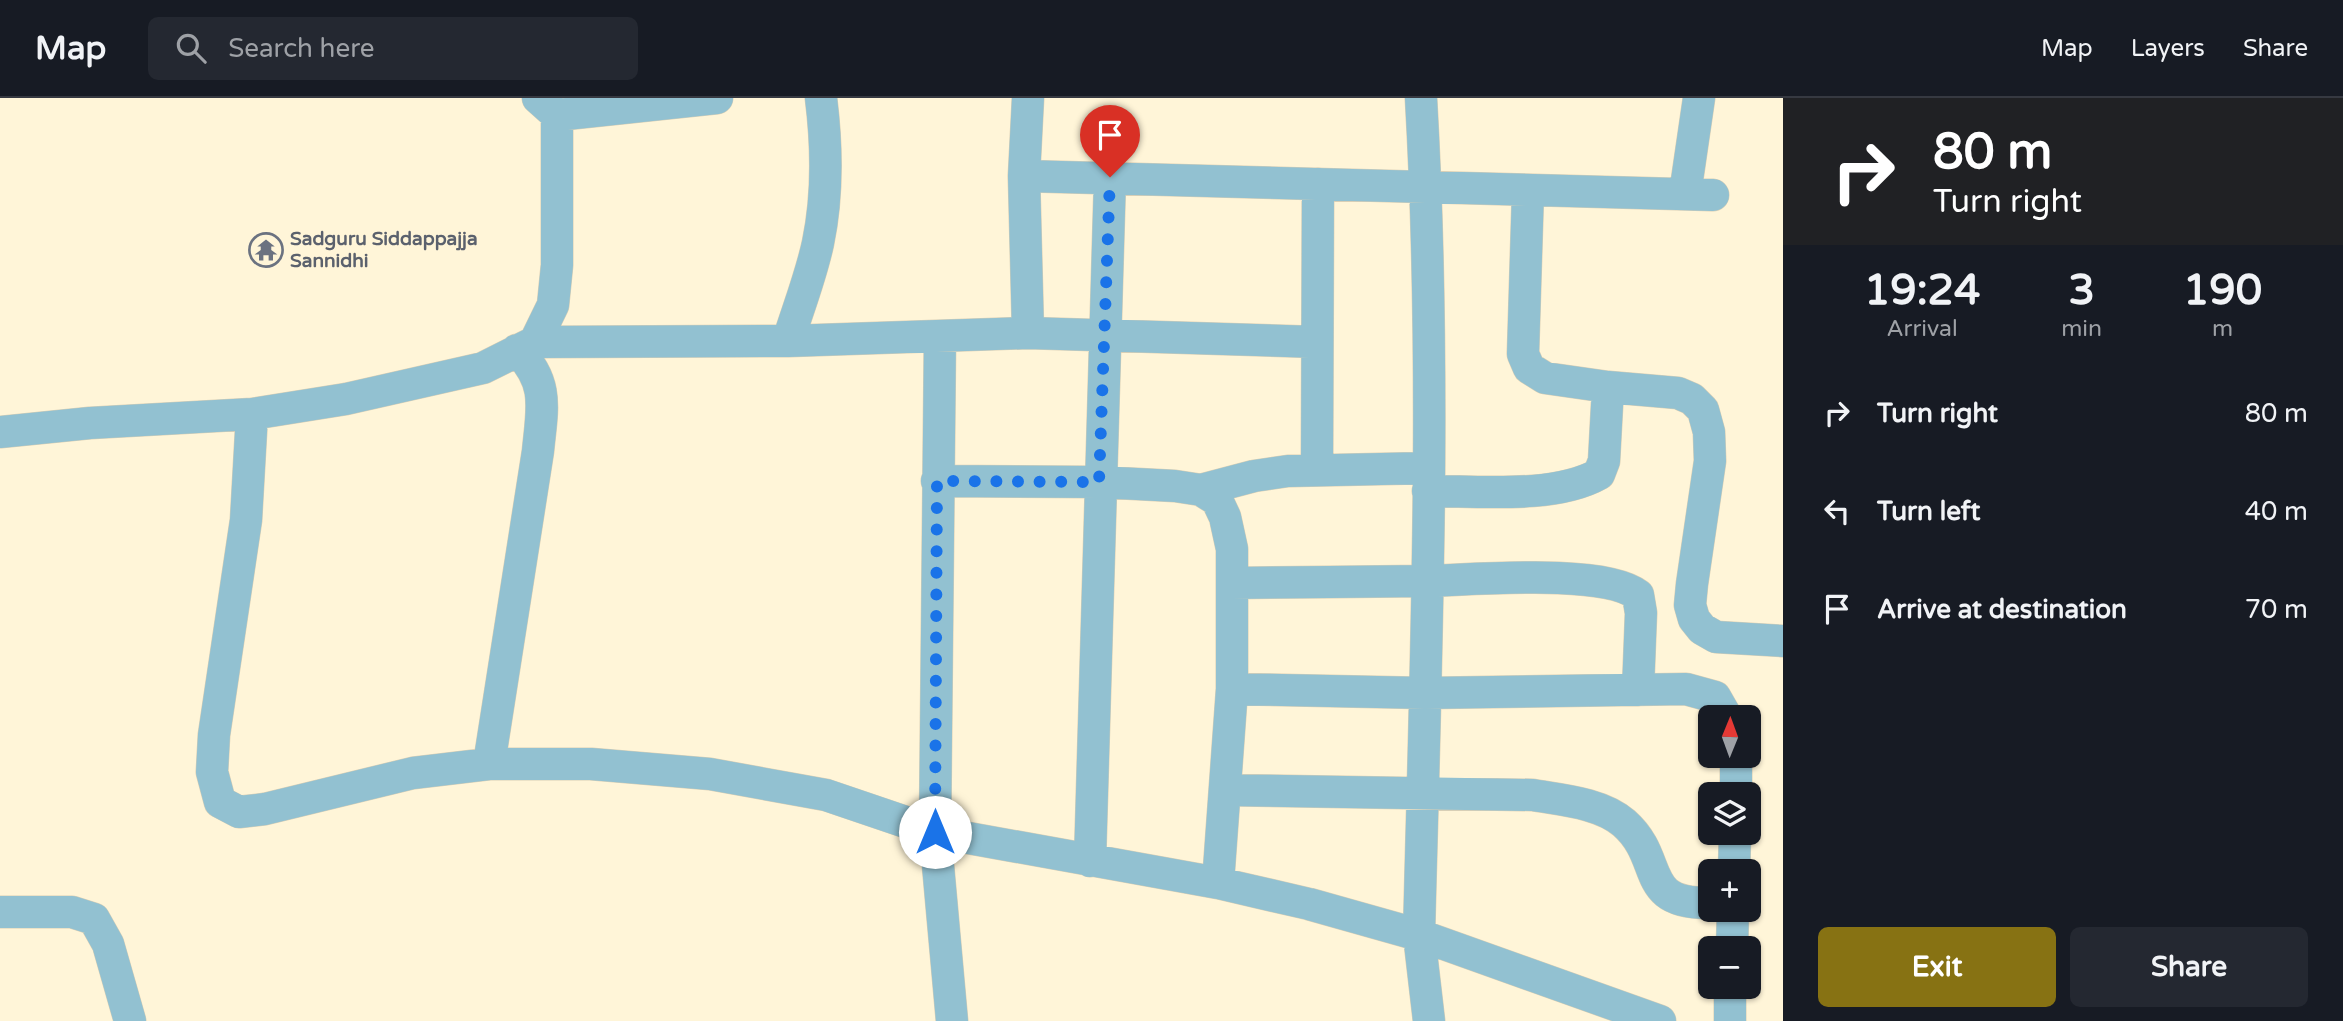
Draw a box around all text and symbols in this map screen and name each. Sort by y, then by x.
search box [148,17,638,80]
text: Map [35,29,106,68]
icon: search [172,29,210,67]
text: Search here [228,33,374,64]
text: Map [2041,34,2093,63]
text: Layers [2131,34,2205,63]
text: Share [2243,34,2308,63]
pin [1080,105,1140,177]
icon: arrive [1091,116,1129,154]
text: 80 m [1933,123,2052,182]
icon: right [1818,126,1909,217]
text: Turn right [1933,183,2082,221]
place label: Sadguru Siddappajja Sannidhi [290,228,478,272]
temple icon: Sadguru Siddappajja Sannidhi [247,231,285,269]
text: 19:24 [1864,265,1980,316]
text: 3 [2068,265,2095,316]
text: 190 [2183,265,2262,316]
text: Arrival [1887,315,1958,343]
text: min [2061,315,2102,343]
text: m [2212,315,2233,343]
icon: right [1818,394,1856,432]
text: Turn right [1877,398,1998,429]
text: 80 m [2245,398,2308,429]
icon: left [1818,492,1856,530]
text: Turn left [1877,496,1980,527]
text: 40 m [2245,496,2308,527]
icon: arrive [1818,590,1856,628]
text: Arrive at destination [1877,594,2127,625]
text: 70 m [2245,594,2308,625]
north arrow [1698,705,1760,768]
map controls [1698,705,1761,999]
button: layers [1698,782,1761,845]
position arrow [898,795,972,869]
button: + [1698,859,1761,922]
button: Exit [1818,927,2056,1007]
button: Share [2070,927,2308,1007]
button: − [1698,936,1761,999]

